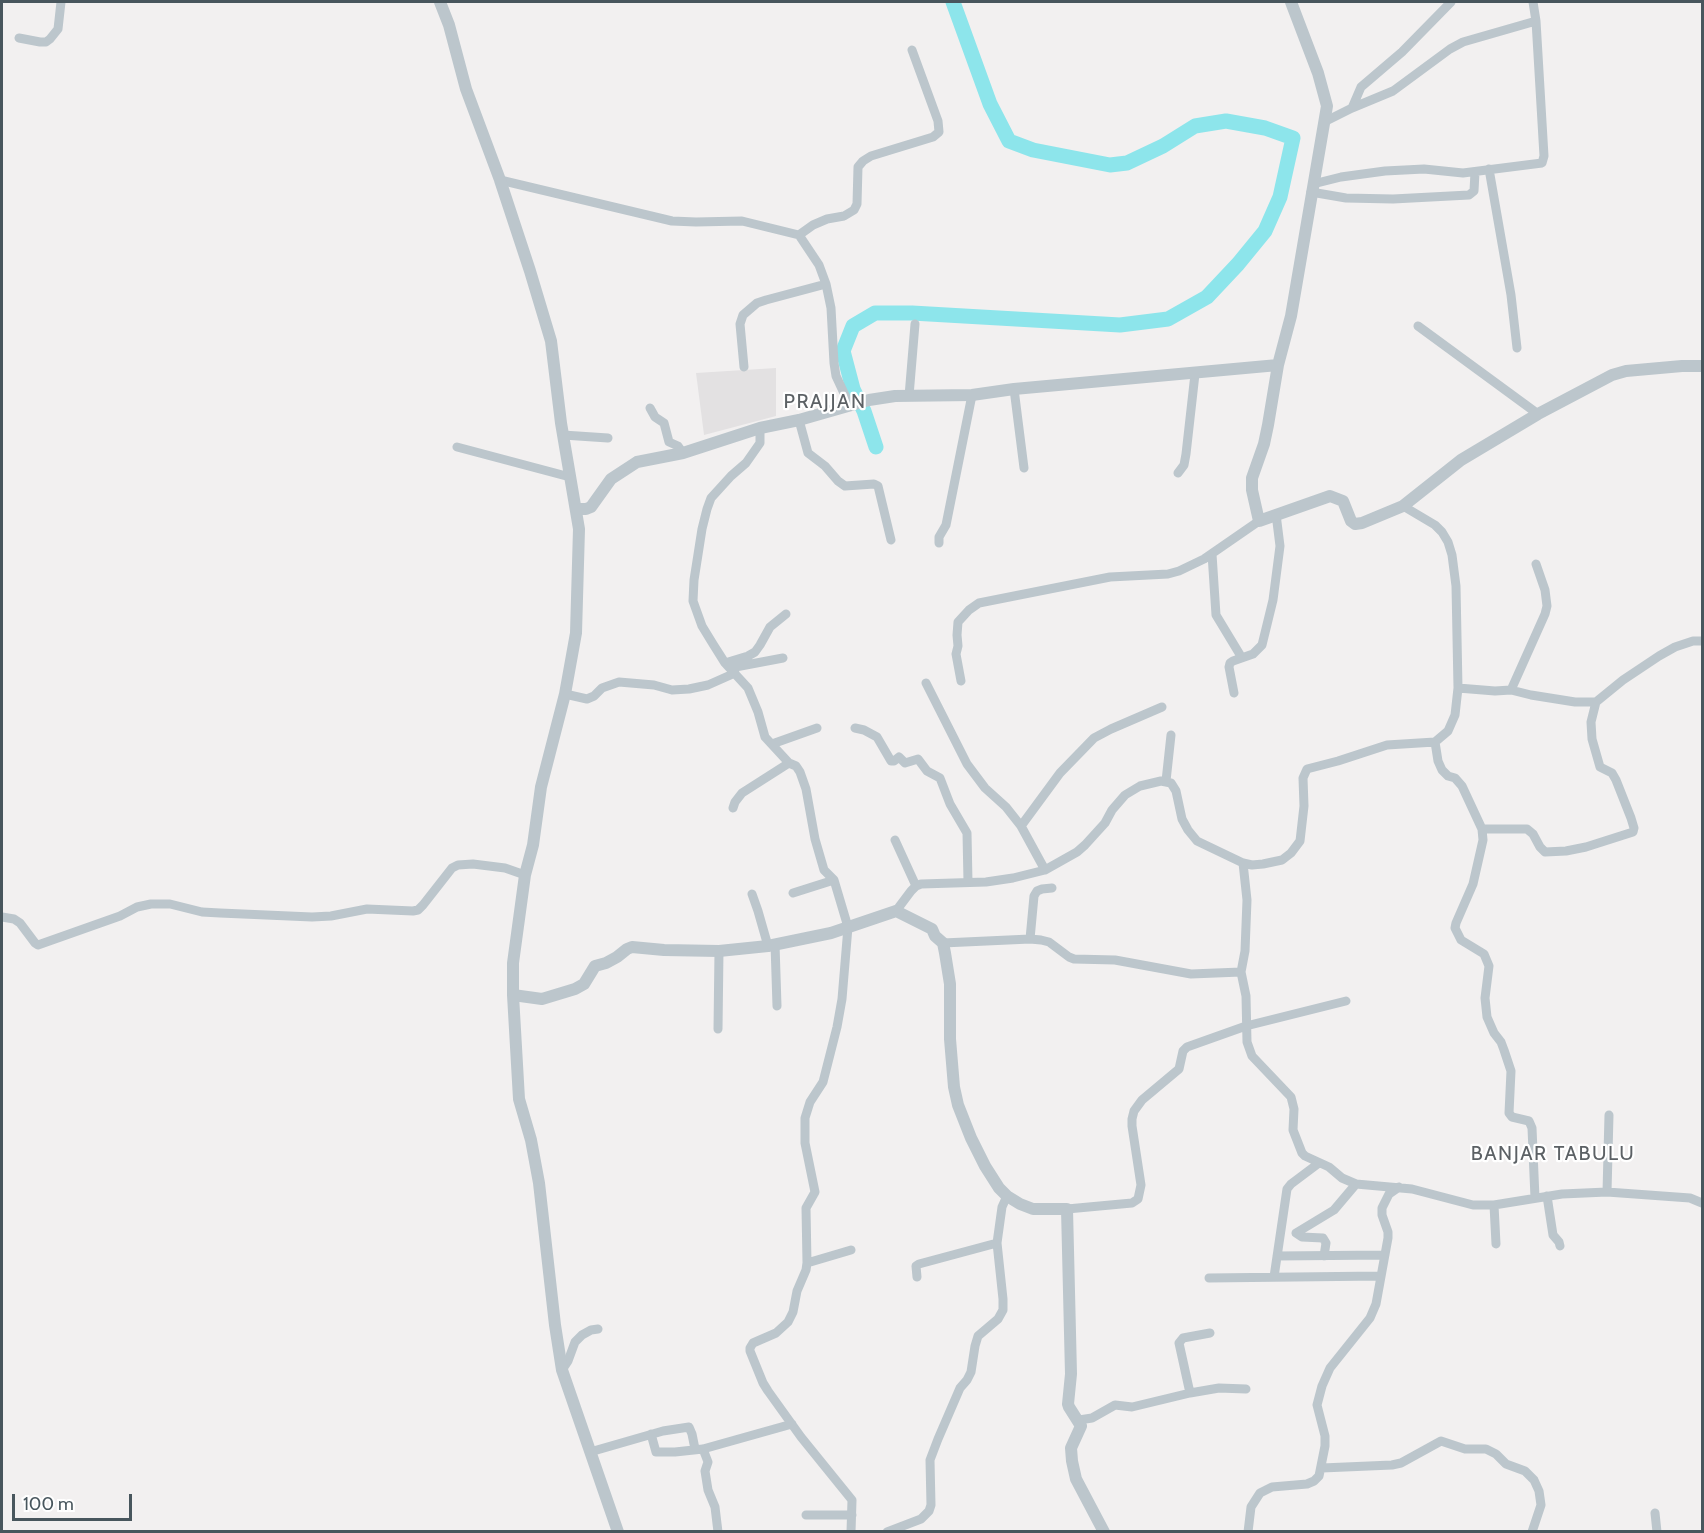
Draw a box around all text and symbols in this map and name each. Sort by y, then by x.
district label: PRAJJAN [784,390,866,414]
district label: BANJAR TABULU [1471,1142,1635,1166]
scale bar [15,1482,135,1520]
text: 100 m [23,1493,74,1515]

